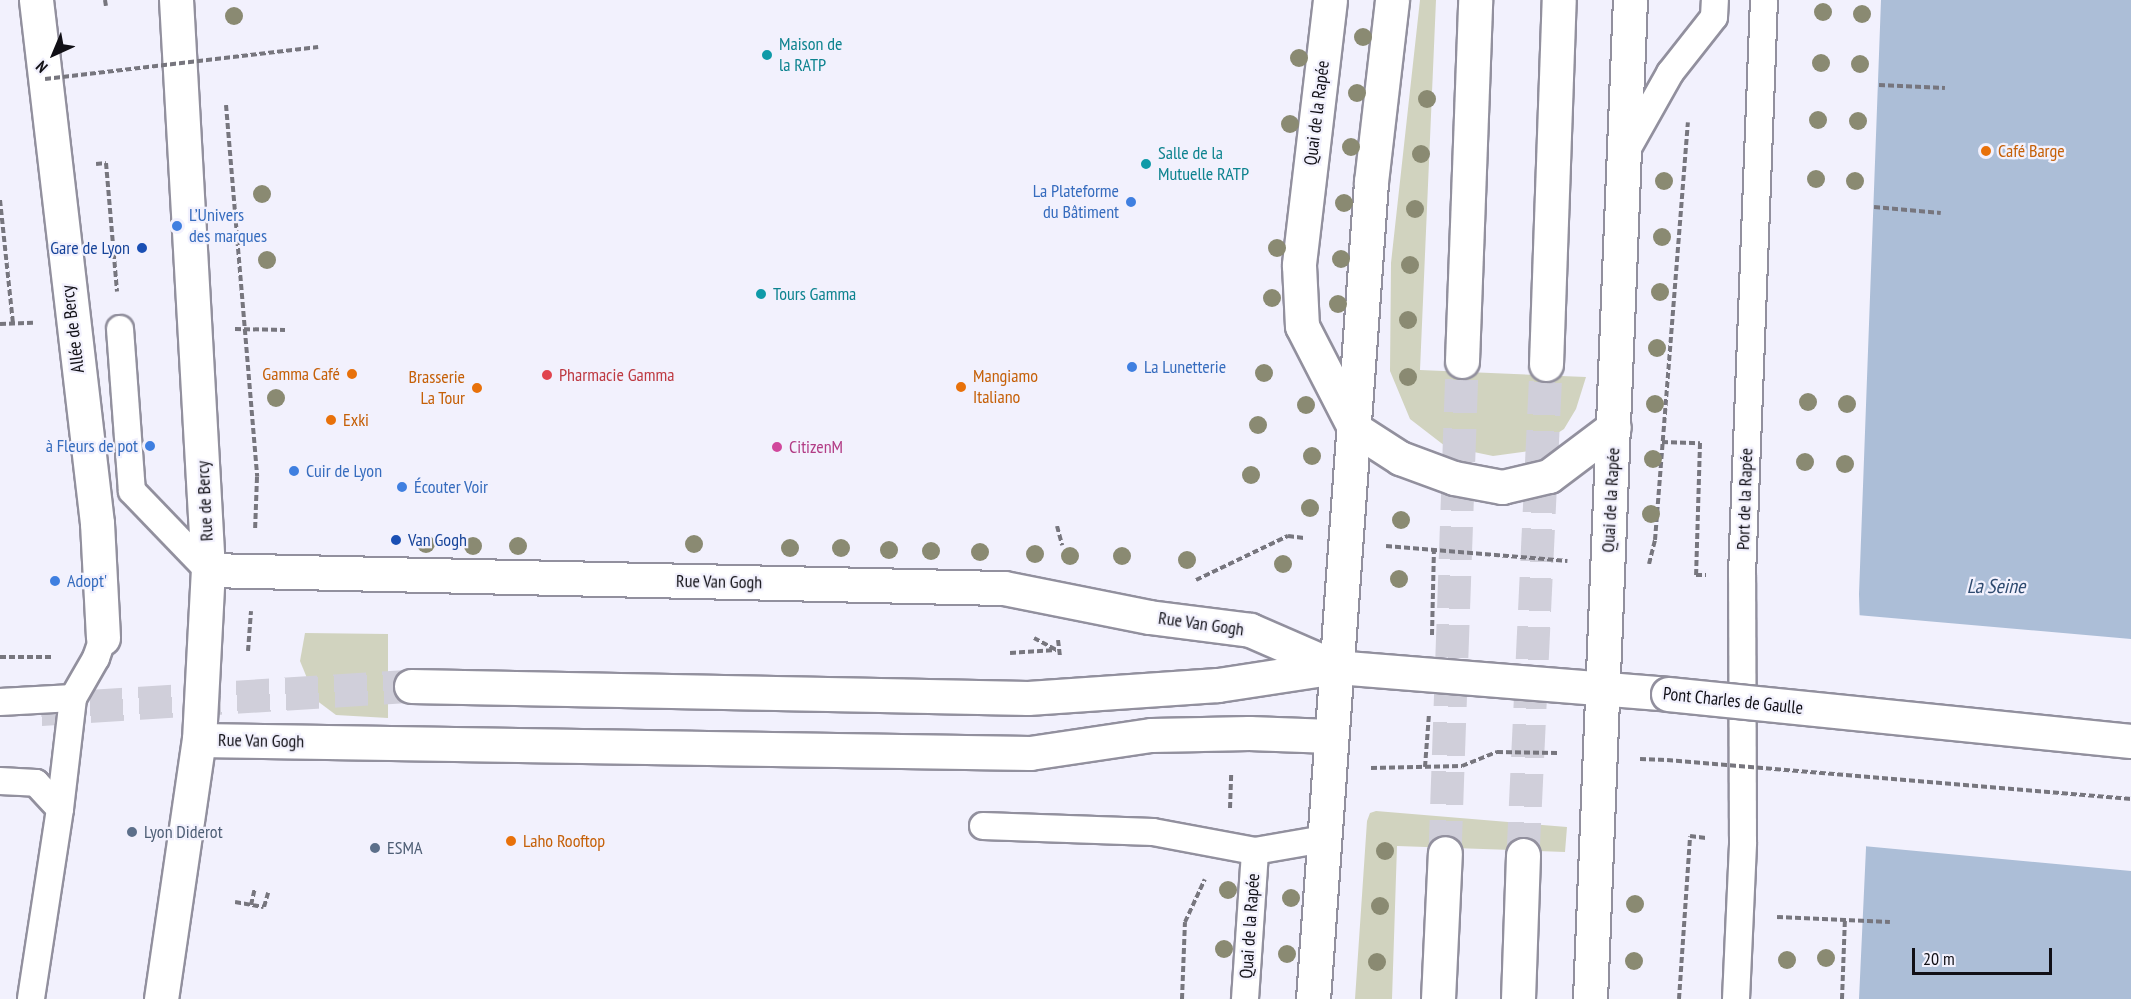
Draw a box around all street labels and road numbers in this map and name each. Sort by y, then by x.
street label: Quai de la Rapée [1300,59,1334,167]
street label: Allée de Bercy [57,284,89,374]
street label: Quai de la Rapée [1597,447,1625,553]
street label: Port de la Rapée [1732,448,1758,550]
street label: Rue de Bercy [192,460,218,542]
street label: Rue Van Gogh [676,570,762,594]
street label: Rue Van Gogh [1157,607,1245,641]
street label: Pont Charles de Gaulle [1662,683,1804,719]
street label: Rue Van Gogh [218,729,304,753]
street label: Quai de la Rapée [1236,873,1264,979]

